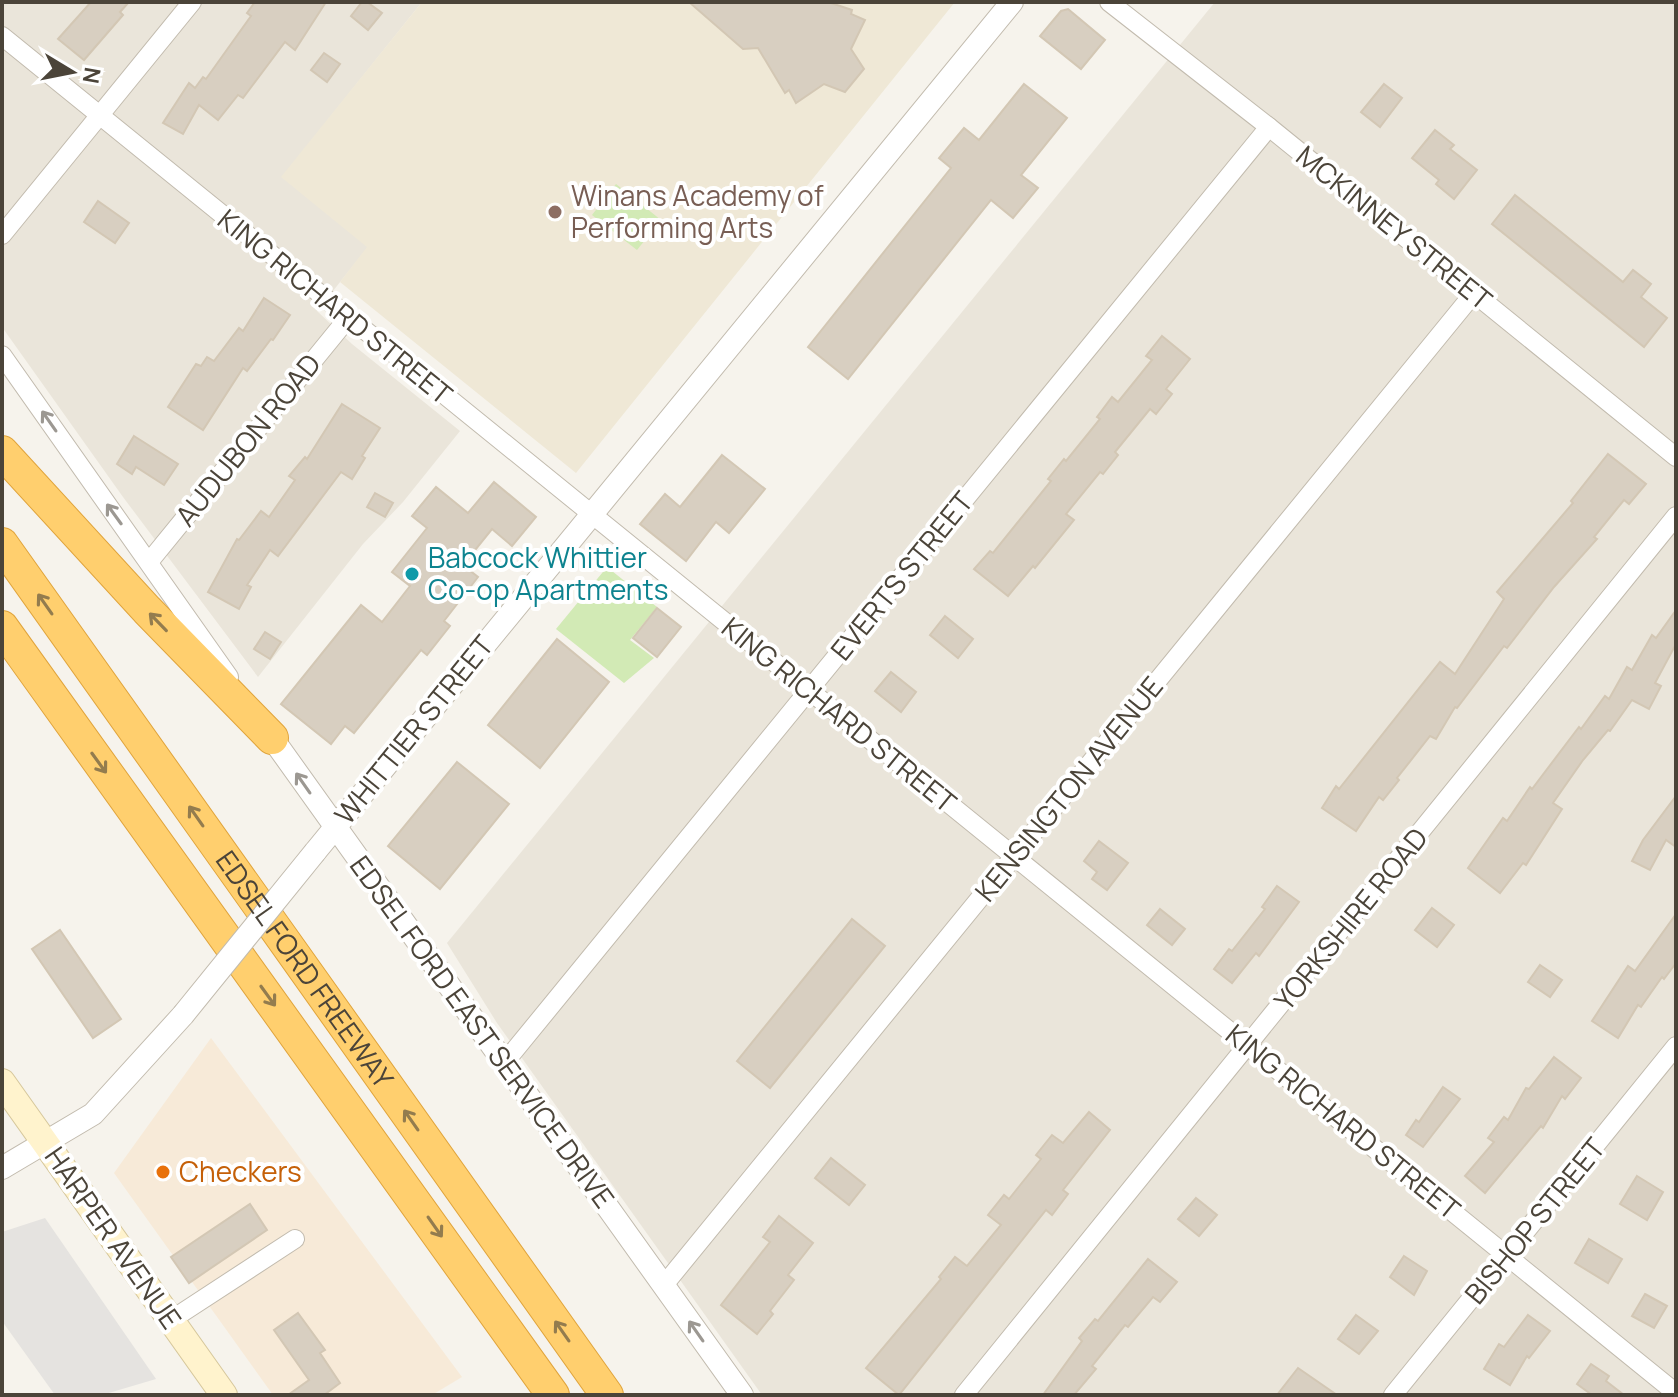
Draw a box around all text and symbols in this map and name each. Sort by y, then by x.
north arrow [32,32,112,112]
text: N [76,65,108,86]
street label: MCKINNEY STREET [1289,137,1501,318]
place label: Winans Academy of Performing Arts [571,176,824,246]
street label: KING RICHARD STREET [211,200,461,413]
marker: Winans Academy of Performing Arts [546,203,564,221]
street label: AUDUBON ROAD [166,345,328,533]
one-way arrow [41,411,58,432]
street label: EVERTS STREET [822,483,981,667]
one-way arrow [106,503,123,525]
place label: Babcock Whittier Co-op Apartments [428,538,668,608]
marker: Babcock Whittier Co-op Apartments [403,565,421,583]
one-way arrow [37,594,53,616]
street label: KING RICHARD STREET [715,608,965,821]
one-way arrow [149,612,168,632]
street label: WHITTIER STREET [325,627,501,832]
street label: KENSINGTON AVENUE [966,668,1171,909]
one-way arrow [91,751,108,773]
one-way arrow [295,772,311,794]
one-way arrow [188,806,204,828]
street label: YORKSHIRE ROAD [1265,819,1436,1017]
street label: EDSEL FORD FREEWAY [208,843,403,1095]
street label: EDSEL FORD EAST SERVICE DRIVE [342,848,624,1215]
one-way arrow [260,985,277,1006]
street label: KING RICHARD STREET [1219,1015,1469,1228]
one-way arrow [403,1109,419,1131]
street label: BISHOP STREET [1456,1129,1613,1311]
street label: HARPER AVENUE [37,1139,191,1336]
place label: Checkers [179,1152,302,1190]
marker: Checkers [154,1163,172,1181]
one-way arrow [426,1216,443,1238]
one-way arrow [554,1321,570,1343]
one-way arrow [688,1321,705,1343]

